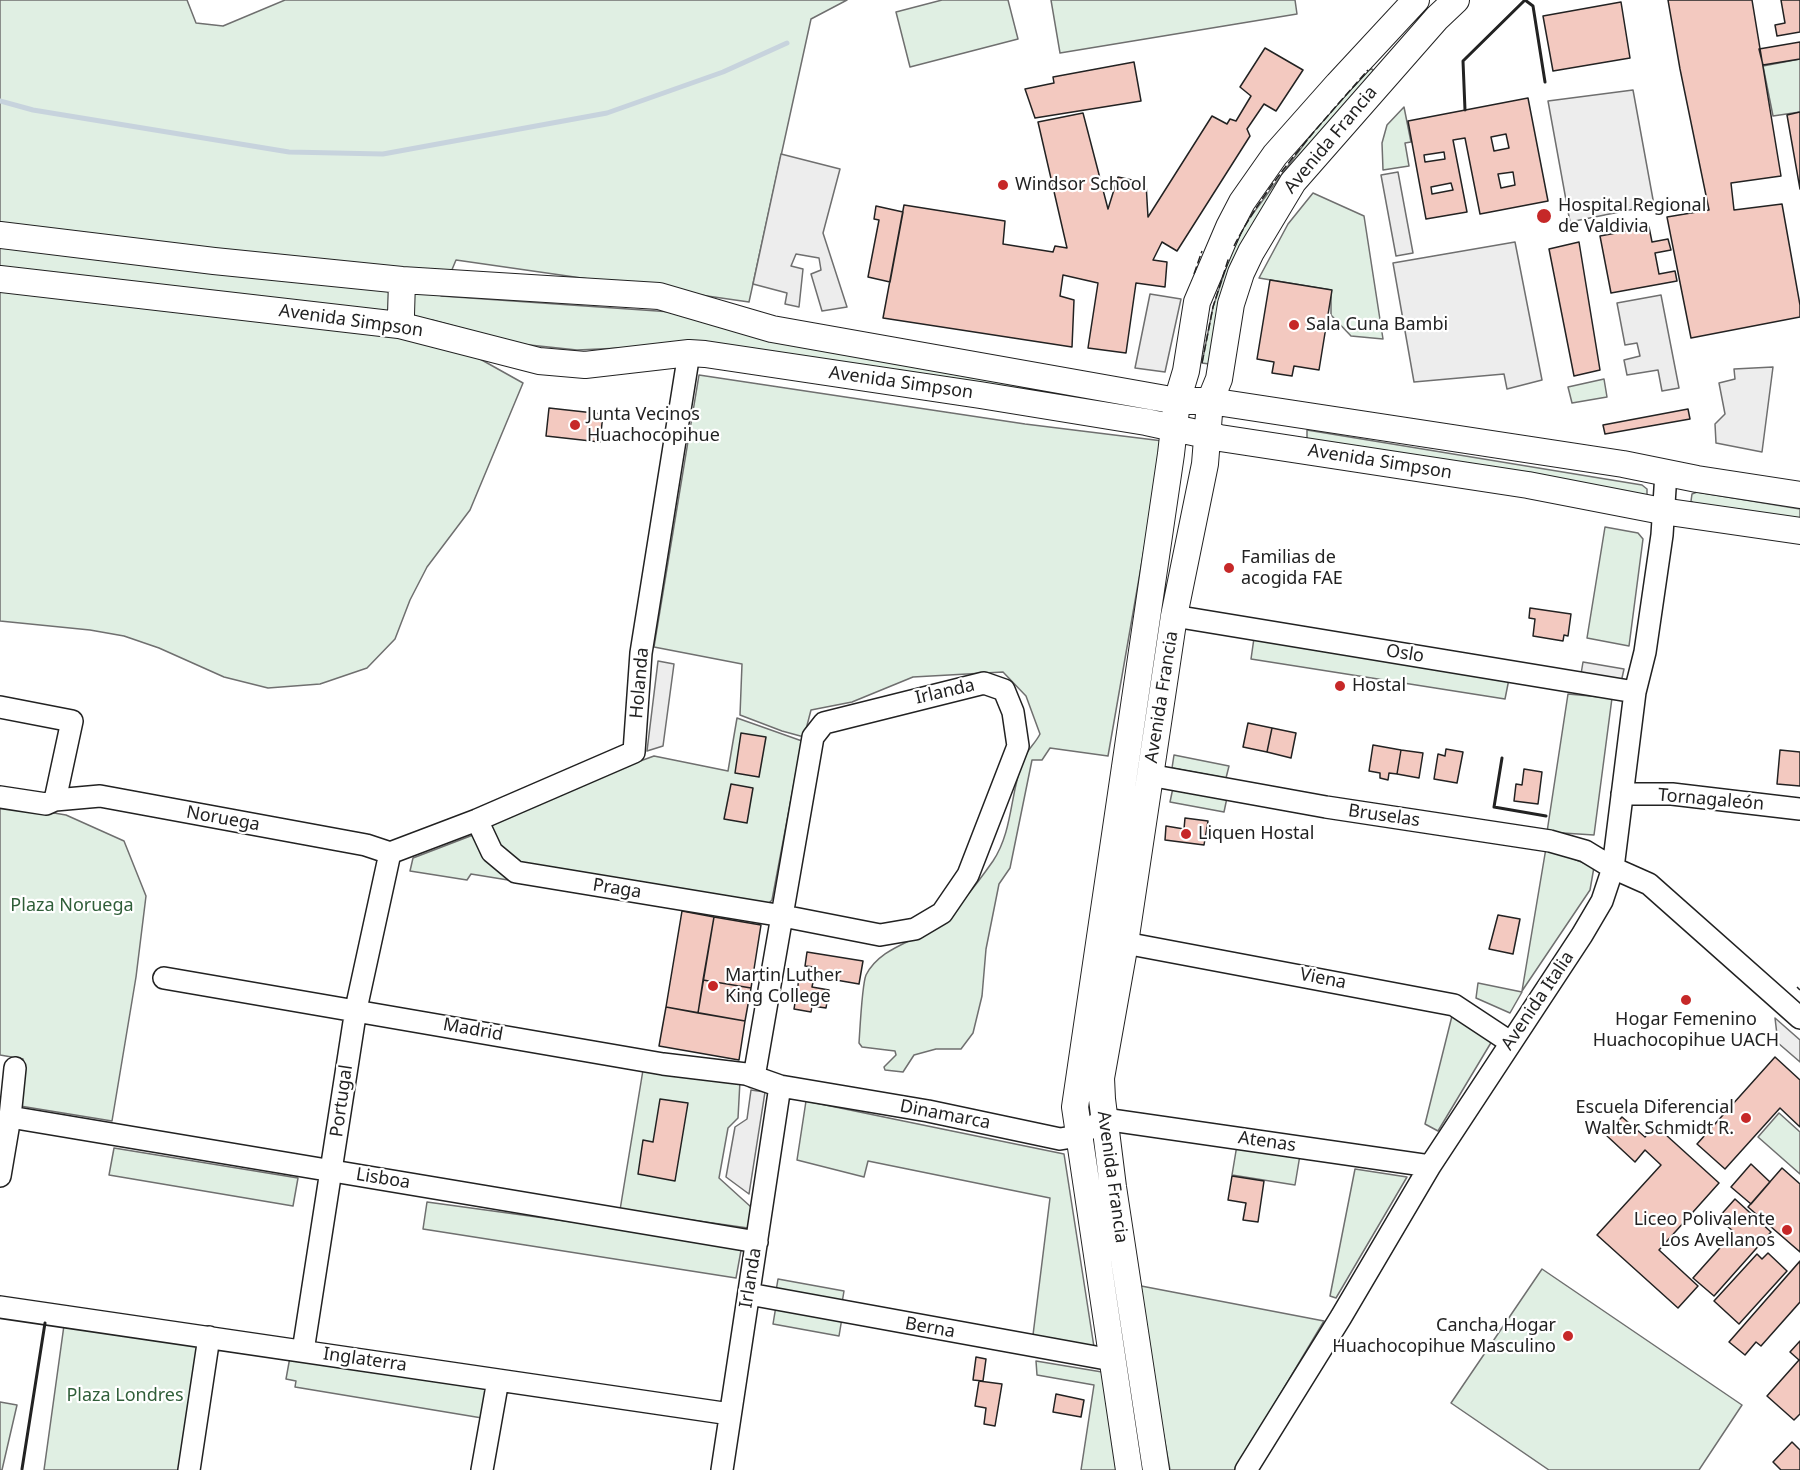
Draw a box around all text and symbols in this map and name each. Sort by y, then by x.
street label: Avenida Francia [1280,82,1382,198]
place label: Windsor School [1015,174,1146,196]
marker: Windsor School [996,178,1010,192]
place label: Hospital Regional de Valdivia [1558,195,1706,238]
marker: Hospital Regional de Valdivia [1535,207,1553,225]
street label: Avenida Simpson [277,300,425,342]
place label: Sala Cuna Bambi [1306,314,1448,336]
marker: Sala Cuna Bambi [1287,318,1301,332]
street label: Avenida Simpson [827,362,975,404]
place label: Junta Vecinos Huachocopihue [587,404,720,446]
marker: Junta Vecinos Huachocopihue [568,418,582,432]
street label: Avenida Simpson [1306,440,1454,484]
place label: Familias de acogida FAE [1241,547,1343,590]
marker: Familias de acogida FAE [1222,561,1236,575]
street label: Avenida Francia [1141,629,1183,765]
street label: Oslo [1384,640,1426,668]
street label: Holanda [626,647,654,719]
street label: Irlanda [913,675,977,709]
place label: Hostal [1352,675,1406,697]
marker: Hostal [1333,679,1347,693]
street label: Tornagaleón [1657,785,1765,815]
street label: Bruselas [1347,800,1421,832]
street label: Noruega [184,802,262,836]
place label: Liquen Hostal [1198,823,1314,845]
marker: Liquen Hostal [1179,827,1193,841]
street label: Praga [591,874,643,904]
park label: Plaza Noruega [10,895,134,917]
street label: Avenida Italia [1497,947,1579,1055]
street label: Viena [1298,964,1348,994]
place label: Martin Luther King College [725,965,842,1008]
marker: Martin Luther King College [706,979,720,993]
marker: Hogar Femenino Huachocopihue UACH [1679,993,1693,1007]
place label: Hogar Femenino Huachocopihue UACH [1593,1009,1779,1052]
street label: Madrid [441,1014,505,1046]
street label: Portugal [326,1064,358,1138]
street label: Dinamarca [898,1096,992,1134]
place label: Escuela Diferencial Walter Schmidt R. [1576,1097,1734,1140]
street label: Avenida Francia [1092,1109,1132,1245]
marker: Escuela Diferencial Walter Schmidt R. [1739,1111,1753,1125]
street label: Atenas [1237,1127,1297,1157]
street label: Lisboa [354,1164,412,1194]
place label: Liceo Polivalente Los Avellanos [1634,1209,1775,1252]
marker: Liceo Polivalente Los Avellanos [1780,1223,1794,1237]
street label: Irlanda [736,1246,766,1310]
street label: Berna [903,1313,957,1343]
place label: Cancha Hogar Huachocopihue Masculino [1332,1315,1556,1358]
marker: Cancha Hogar Huachocopihue Masculino [1561,1329,1575,1343]
street label: Inglaterra [322,1343,408,1377]
park label: Plaza Londres [66,1385,184,1407]

